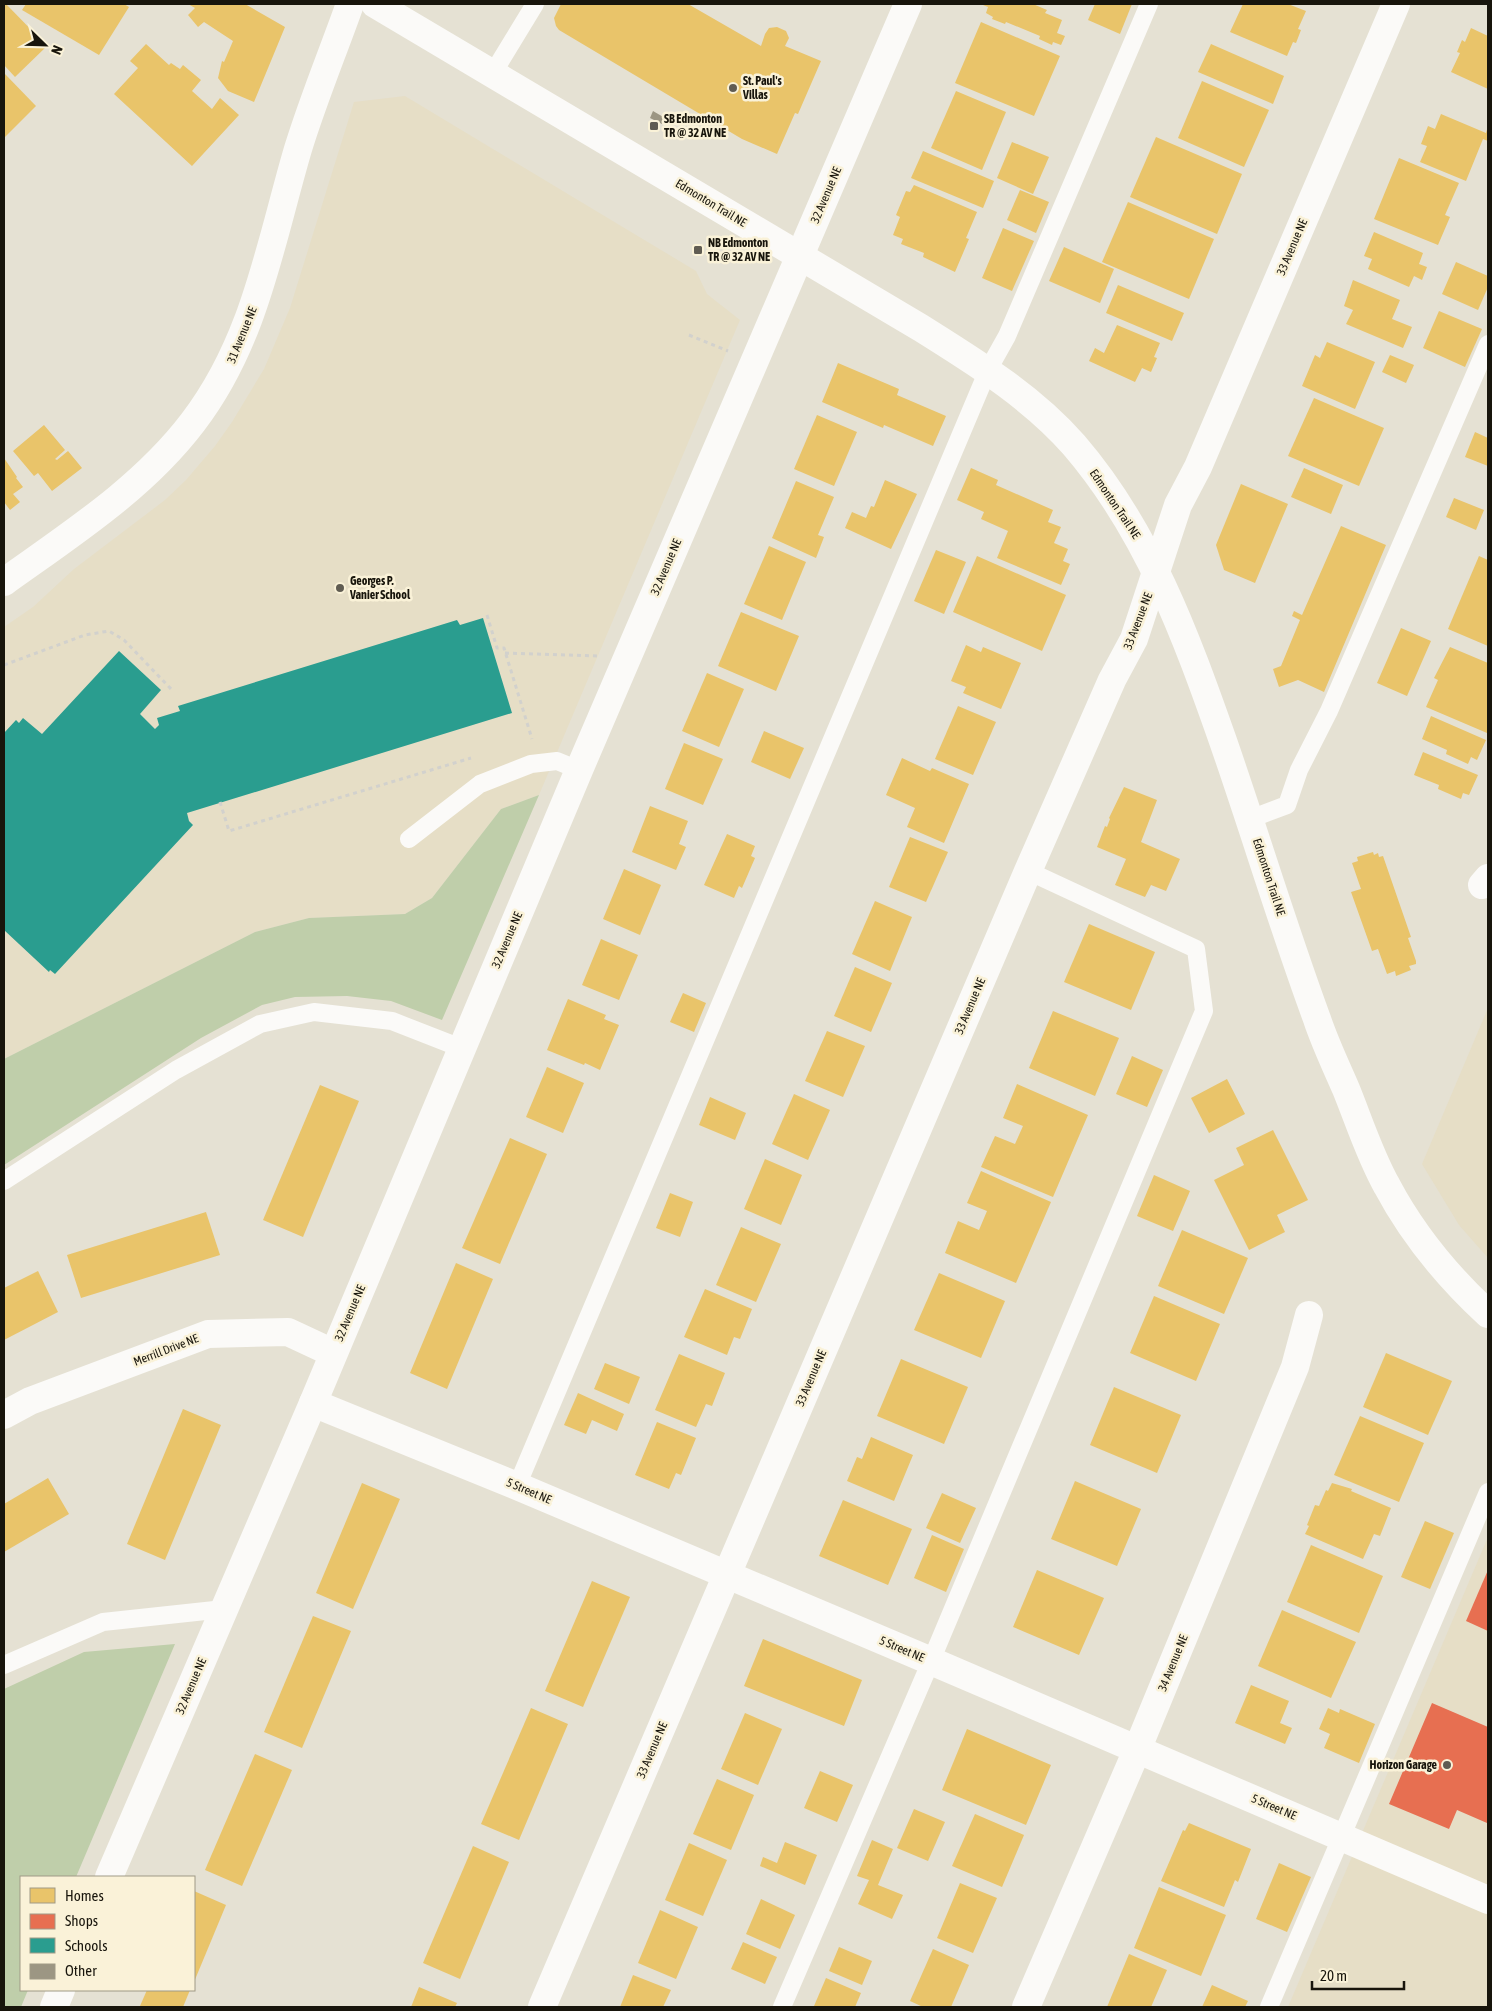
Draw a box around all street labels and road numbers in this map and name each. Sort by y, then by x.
street label: 32 Avenue NE [808,165,844,225]
street label: Edmonton Trail NE [673,176,749,230]
street label: 33 Avenue NE [1274,217,1310,277]
street label: 31 Avenue NE [224,305,260,365]
street label: Edmonton Trail NE [1087,467,1143,541]
street label: 32 Avenue NE [648,537,684,597]
street label: 33 Avenue NE [1121,590,1155,652]
street label: Edmonton Trail NE [1250,837,1288,917]
street label: 32 Avenue NE [489,910,525,970]
street label: 33 Avenue NE [952,976,988,1036]
street label: 32 Avenue NE [332,1283,368,1343]
street label: Merrill Drive NE [132,1331,200,1369]
street label: 33 Avenue NE [793,1348,829,1408]
street label: 5 Street NE [504,1475,554,1507]
street label: 5 Street NE [877,1633,927,1665]
street label: 34 Avenue NE [1155,1633,1191,1693]
street label: 32 Avenue NE [173,1656,209,1716]
street label: 33 Avenue NE [634,1720,670,1780]
street label: 5 Street NE [1249,1791,1299,1823]

